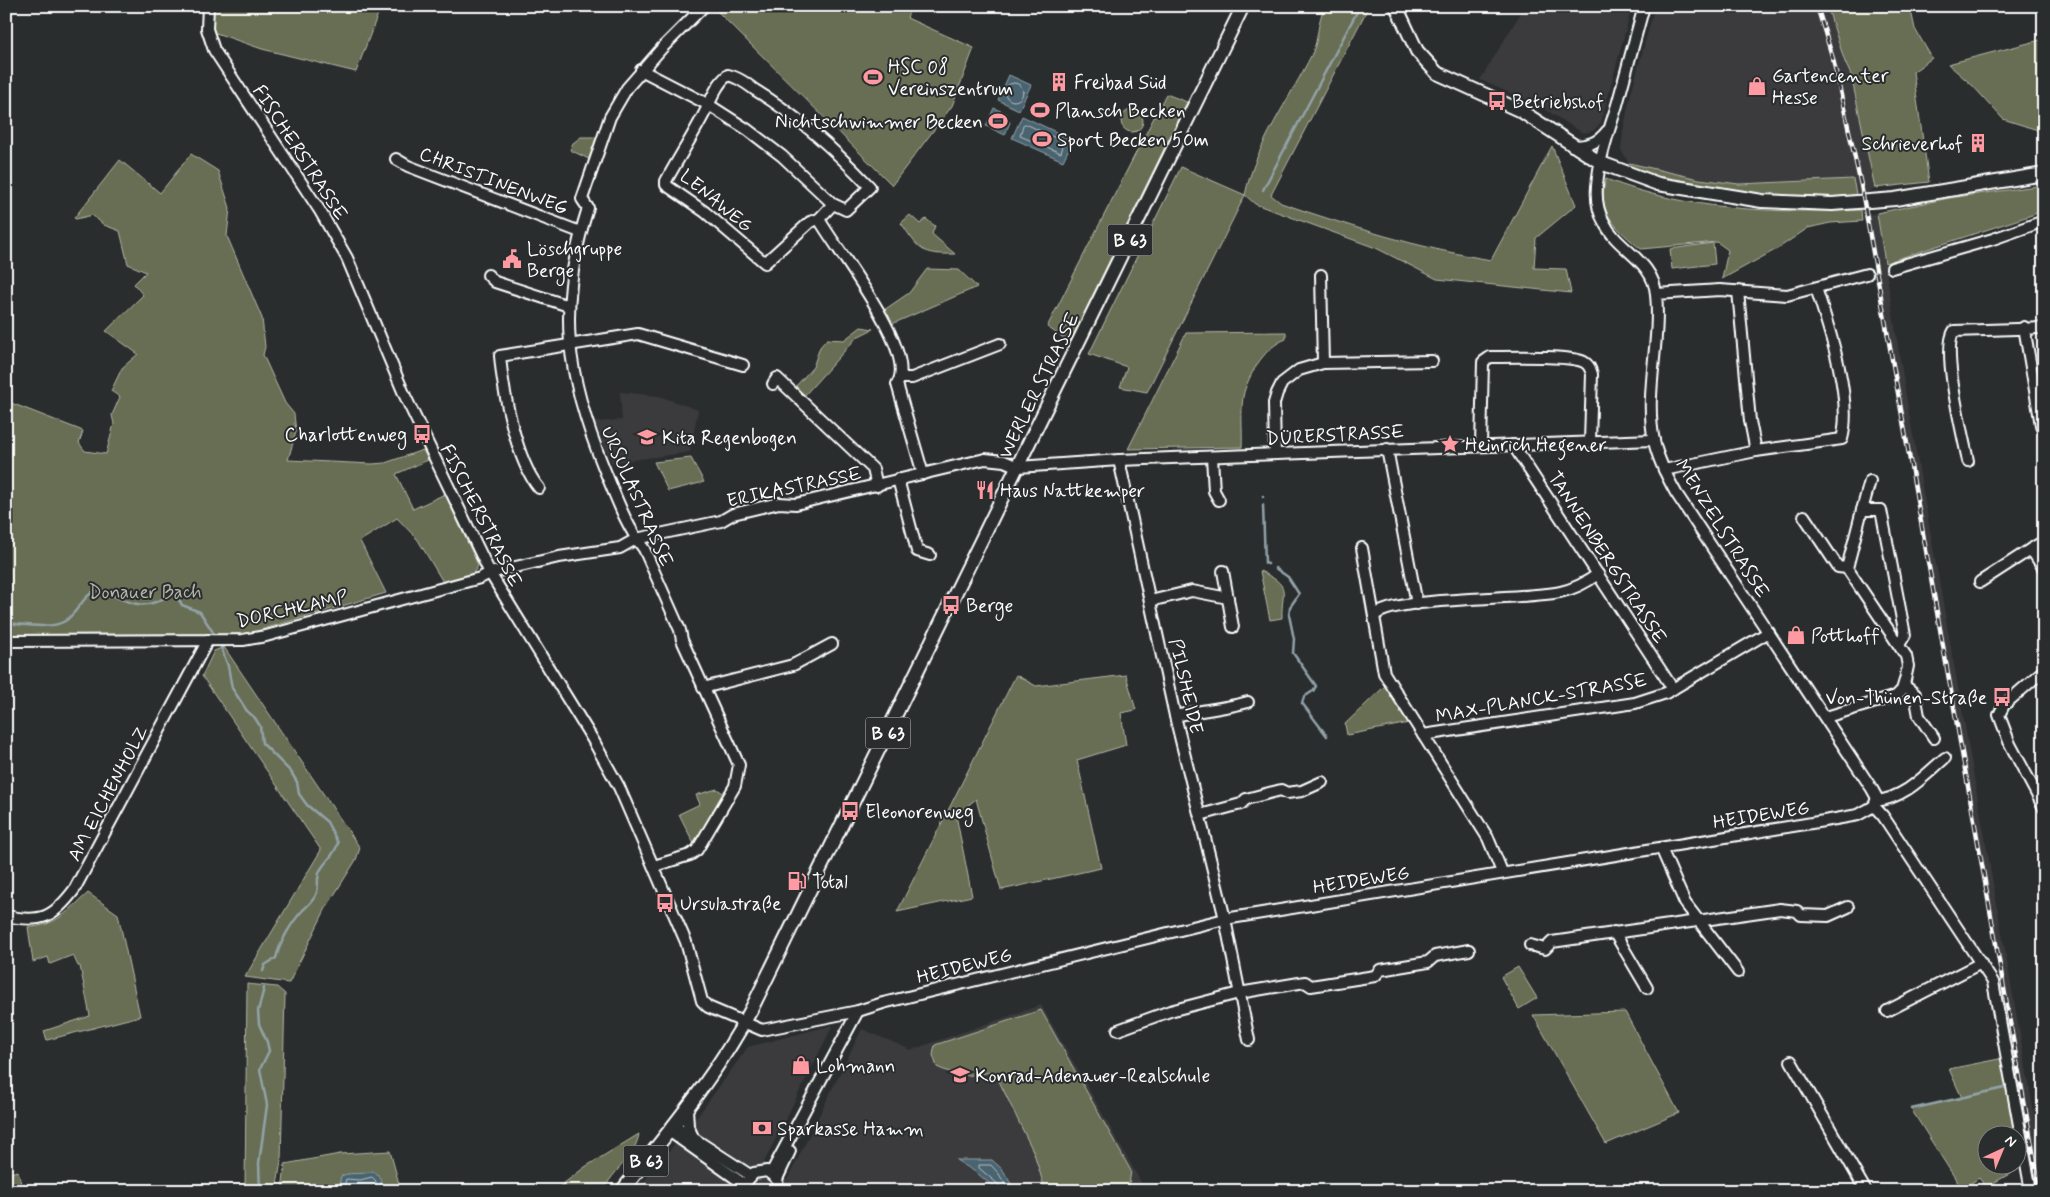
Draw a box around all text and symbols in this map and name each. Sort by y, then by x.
place label: HSC 08 Vereinszentrum [888,55,1013,102]
place label: Gartencenter Hesse [1772,64,1889,111]
sports icon: HSC 08 Vereinszentrum [862,66,884,88]
building icon: Freibad Süd [1048,71,1070,93]
place label: Freibad Süd [1074,71,1166,96]
shop icon: Gartencenter Hesse [1746,75,1768,97]
street label: FISCHERSTRASSE [246,80,353,225]
bus stop icon: Betriebshof [1486,90,1508,112]
place label: Betriebshof [1512,90,1604,115]
sports icon: Plansch Becken [1029,99,1051,121]
place label: Plansch Becken [1055,99,1185,124]
place label: Nichtschwimmer Becken [775,110,983,135]
sports icon: Nichtschwimmer Becken [987,110,1009,132]
sports icon: Sport Becken 50m [1031,128,1053,150]
place label: Sport Becken 50m [1057,128,1209,153]
place label: Schrieverhof [1862,132,1963,157]
building icon: Schrieverhof [1967,132,1989,154]
street label: CHRISTINENWEG [415,141,572,221]
street label: LENAWEG [674,164,758,238]
road number: B 63 [1108,224,1152,256]
place label: Löschgruppe Berge [527,237,622,286]
public building icon: Löschgruppe Berge [501,248,523,270]
street label: WERLER STRASSE [993,308,1086,463]
street label: DÜRERSTRASSE [1265,419,1405,452]
place label: Charlottenweg [285,423,407,450]
bus stop icon: Charlottenweg [411,423,433,445]
street label: URSULASTRASSE [594,423,679,571]
school or university icon: Kita Regenbogen [636,426,658,448]
place label: Kita Regenbogen [662,426,797,452]
place icon: Heinrich Hegener [1439,433,1461,455]
place label: Heinrich Hegener [1465,433,1607,461]
street label: FISCHERSTRASSE [434,440,527,591]
street label: MENZELSTRASSE [1669,455,1775,603]
street label: ERIKASTRASSE [725,461,864,514]
street label: TANNENBERGSTRASSE [1542,467,1672,649]
restaurant icon: Haus Nattkemper [974,479,996,501]
place label: Haus Nattkemper [1000,479,1145,504]
park label: Donauer Bach [88,580,202,605]
street label: DORCHKAMP [234,584,351,634]
bus stop icon: Berge [940,594,962,616]
place label: Berge [966,594,1013,621]
shop icon: Potthoff [1785,624,1807,646]
place label: Potthoff [1811,624,1880,649]
street label: PILSHEIDE [1162,636,1209,736]
street label: MAX-PLANCK-STRASSE [1434,668,1649,729]
place label: Von-Thünen-Straße [1826,686,1987,711]
bus stop icon: Von-Thünen-Straße [1991,686,2013,708]
road number: B 63 [866,718,910,748]
street label: AM EICHENHOLZ [62,721,155,866]
street label: HEIDEWEG [1711,796,1811,835]
bus stop icon: Eleonorenweg [839,800,861,822]
place label: Eleonorenweg [865,800,974,827]
street label: HEIDEWEG [1311,861,1411,900]
fuel station icon: Total [786,870,808,892]
place label: Total [812,870,848,895]
bus stop icon: Ursulastraße [654,892,676,914]
place label: Ursulastraße [680,892,781,917]
street label: HEIDEWEG [914,943,1015,990]
shop icon: Lohmann [790,1054,812,1076]
place label: Lohmann [816,1054,895,1079]
school or university icon: Konrad-Adenauer-Realschule [949,1064,971,1086]
place label: Konrad-Adenauer-Realschule [975,1064,1210,1089]
bank icon: Sparkasse Hamm [751,1117,773,1139]
place label: Sparkasse Hamm [777,1117,924,1142]
north arrow [1978,1124,2028,1174]
text: N [2001,1132,2020,1151]
road number: B 63 [624,1146,668,1176]

